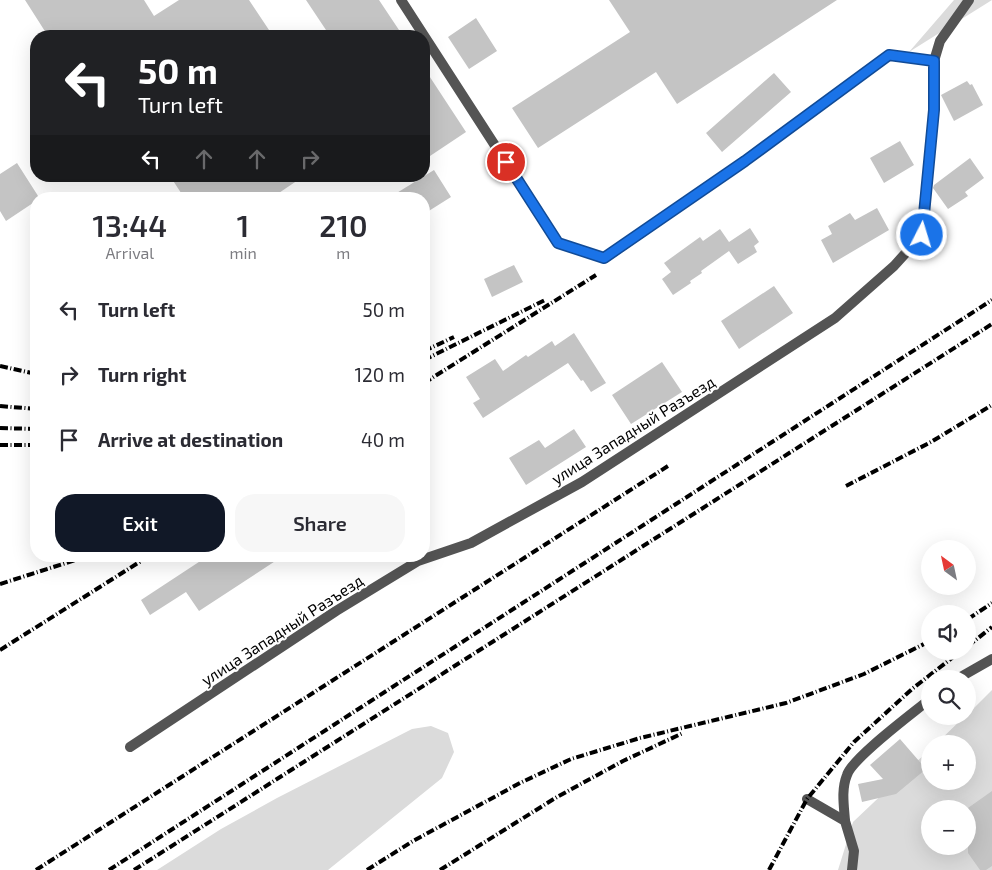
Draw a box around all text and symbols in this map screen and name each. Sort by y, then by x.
text: 50 m [138,49,218,91]
icon: left [55,50,120,115]
text: Turn left [138,91,223,117]
pin [485,141,527,183]
icon: left [137,145,165,173]
icon: ahead [190,145,218,173]
icon: ahead [243,145,271,173]
icon: right [296,145,324,173]
icon: arrive [492,148,520,176]
text: 13:44 [92,207,167,243]
text: 1 [237,207,249,243]
text: 210 [319,207,368,243]
position arrow [895,208,947,260]
text: Arrival [105,243,154,262]
text: min [229,243,257,262]
text: m [336,243,350,262]
icon: left [55,296,83,324]
text: Turn left [98,298,175,321]
text: 50 m [362,298,405,321]
icon: right [55,361,83,389]
text: Turn right [98,363,186,386]
text: 120 m [354,363,405,386]
street label: улица Западный Разъезд [547,371,719,489]
icon: arrive [55,426,83,454]
text: Arrive at destination [98,428,283,451]
text: 40 m [361,428,405,451]
button: Exit [55,494,225,552]
button: Share [235,494,405,552]
north arrow [921,540,976,595]
map controls [921,540,976,855]
street label: улица Западный Разъезд [197,570,367,690]
button: sound [921,605,976,660]
button: search [921,670,976,725]
button: + [921,735,976,790]
button: − [921,800,976,855]

